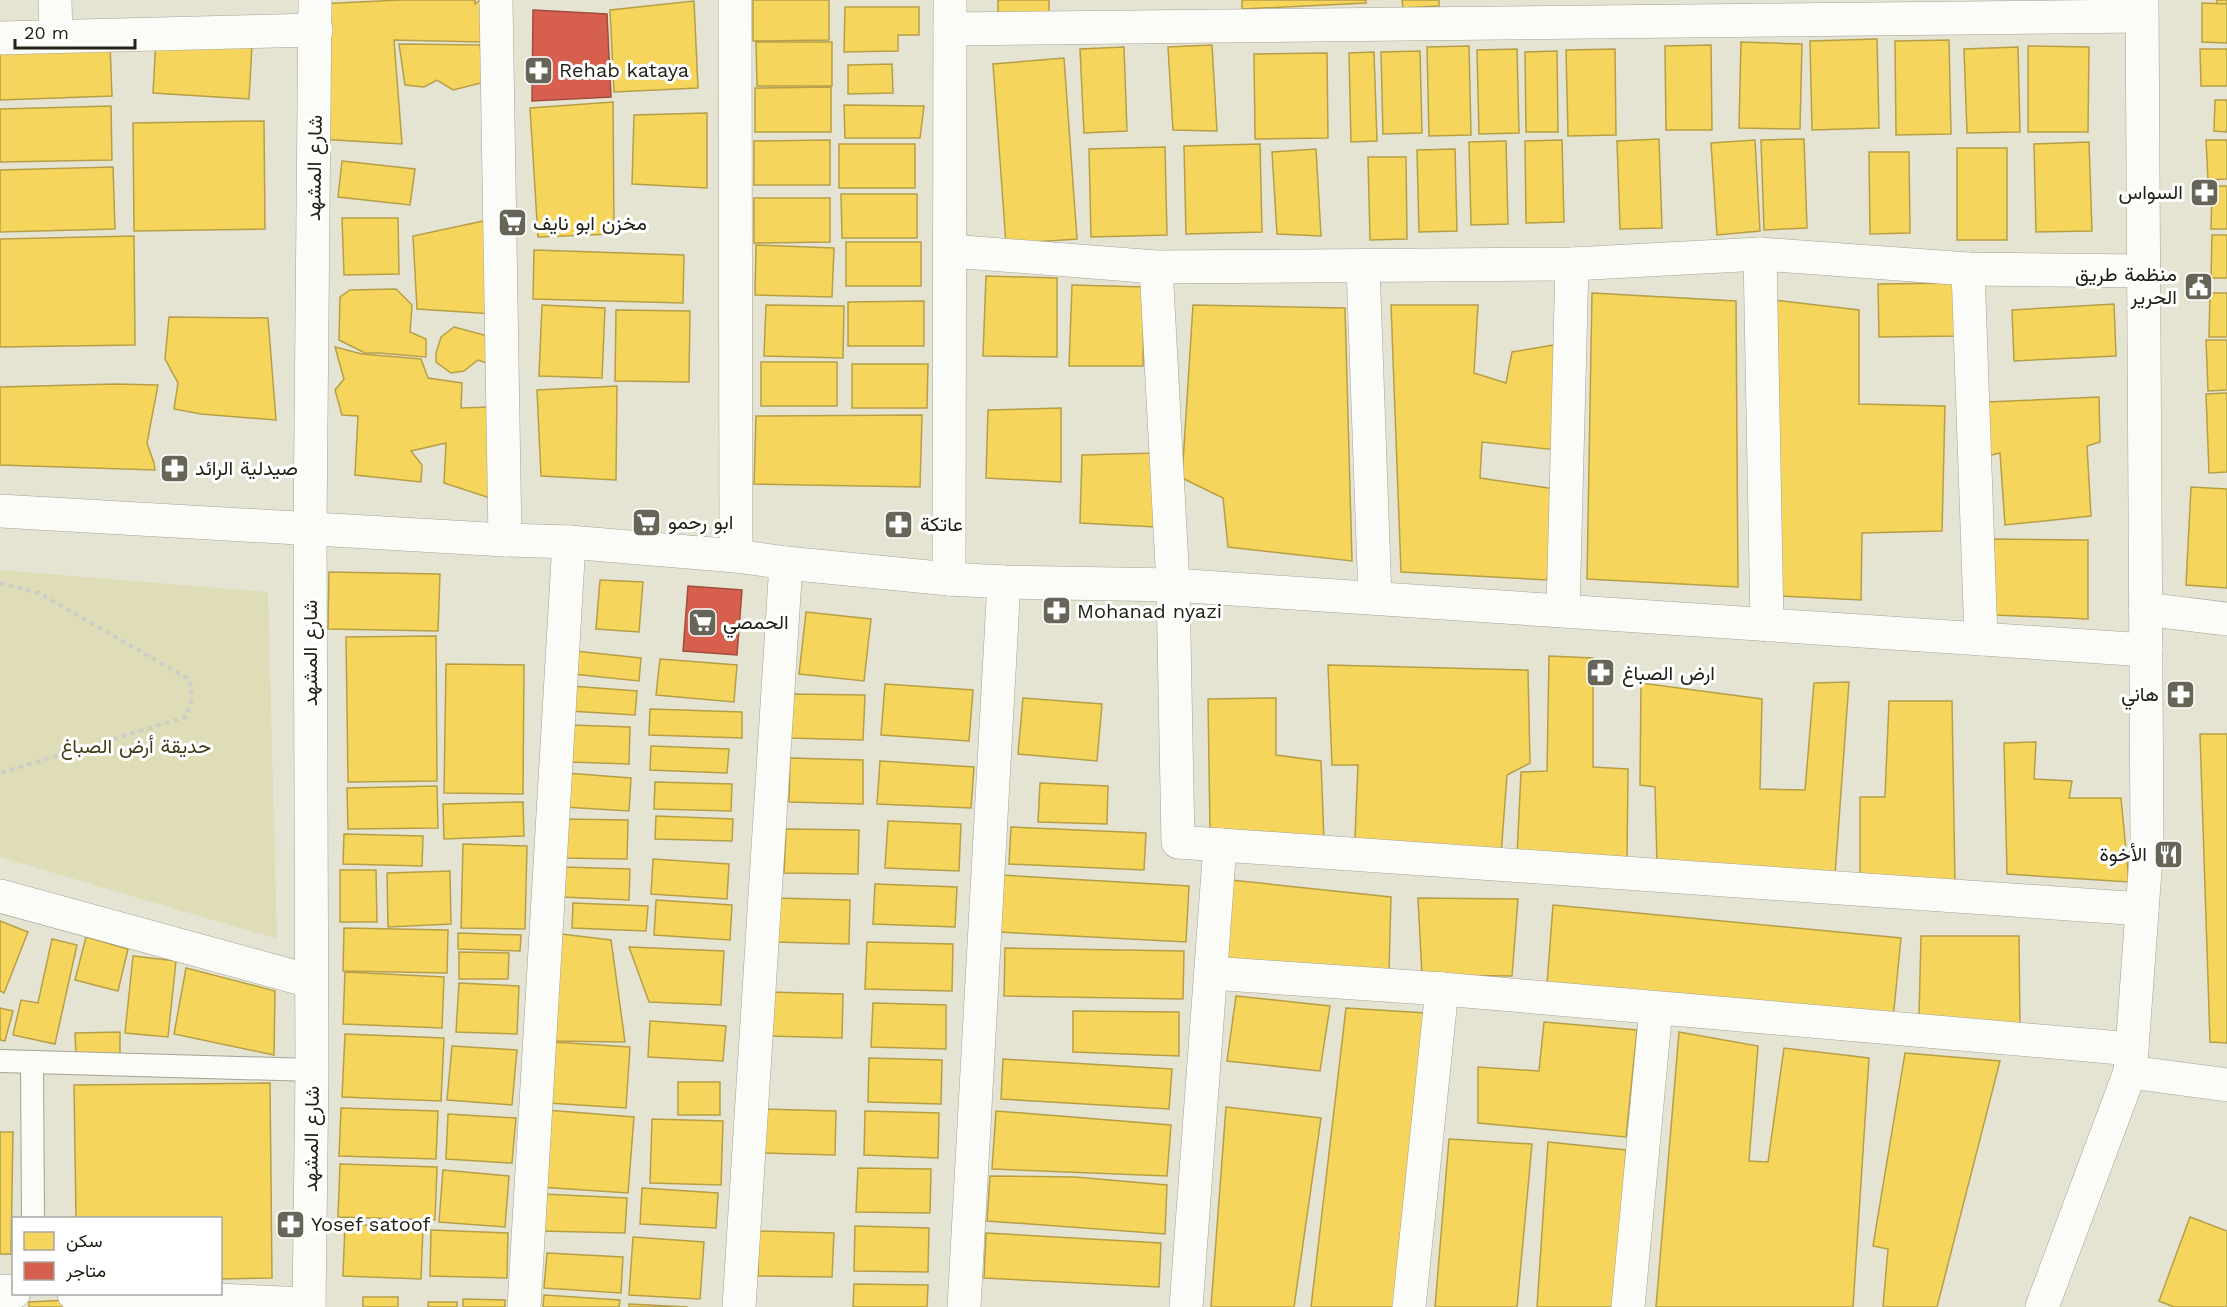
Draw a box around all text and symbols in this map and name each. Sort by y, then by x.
scale bar [15,12,135,50]
text: 20 m [24,22,69,43]
pharmacy icon: Rehab kataya [522,54,554,86]
place label: Rehab kataya [559,58,689,82]
street label: شارع المشهد [301,115,329,221]
pharmacy icon: السواس [2188,176,2220,208]
place label: السواس [2119,180,2183,205]
supermarket icon: مخزن ابو نايف [496,207,528,239]
place label: مخزن ابو نايف [533,211,647,236]
place label: منظمة طريق الحرير [2075,262,2177,310]
public building icon: منظمة طريق الحرير [2182,270,2214,302]
pharmacy icon: صيدلية الرائد [158,452,190,484]
place label: صيدلية الرائد [195,456,298,481]
supermarket icon: ابو رحمو [631,506,663,538]
pharmacy icon: عاتكة [883,508,915,540]
place label: ابو رحمو [668,510,733,535]
place label: عاتكة [920,512,963,536]
pharmacy icon: Mohanad nyazi [1040,595,1072,627]
place label: Mohanad nyazi [1077,599,1222,623]
street label: شارع المشهد [298,600,324,706]
supermarket icon: الحمصي [686,606,718,638]
place label: الحمصي [723,610,789,639]
pharmacy icon: ارض الصباغ [1585,657,1617,689]
place label: ارض الصباغ [1622,661,1715,687]
pharmacy icon: هاني [2164,678,2196,710]
place label: هاني [2121,682,2159,711]
park label: حديقة أرض الصباغ [61,734,211,760]
restaurant icon: الأخوة [2152,838,2184,870]
place label: الأخوة [2099,842,2147,867]
street label: شارع المشهد [298,1086,326,1192]
pharmacy icon: Yosef satoof [274,1208,306,1240]
place label: Yosef satoof [311,1212,431,1236]
legend [12,1217,222,1295]
text: سكن [66,1230,102,1252]
text: متاجر [65,1260,106,1282]

